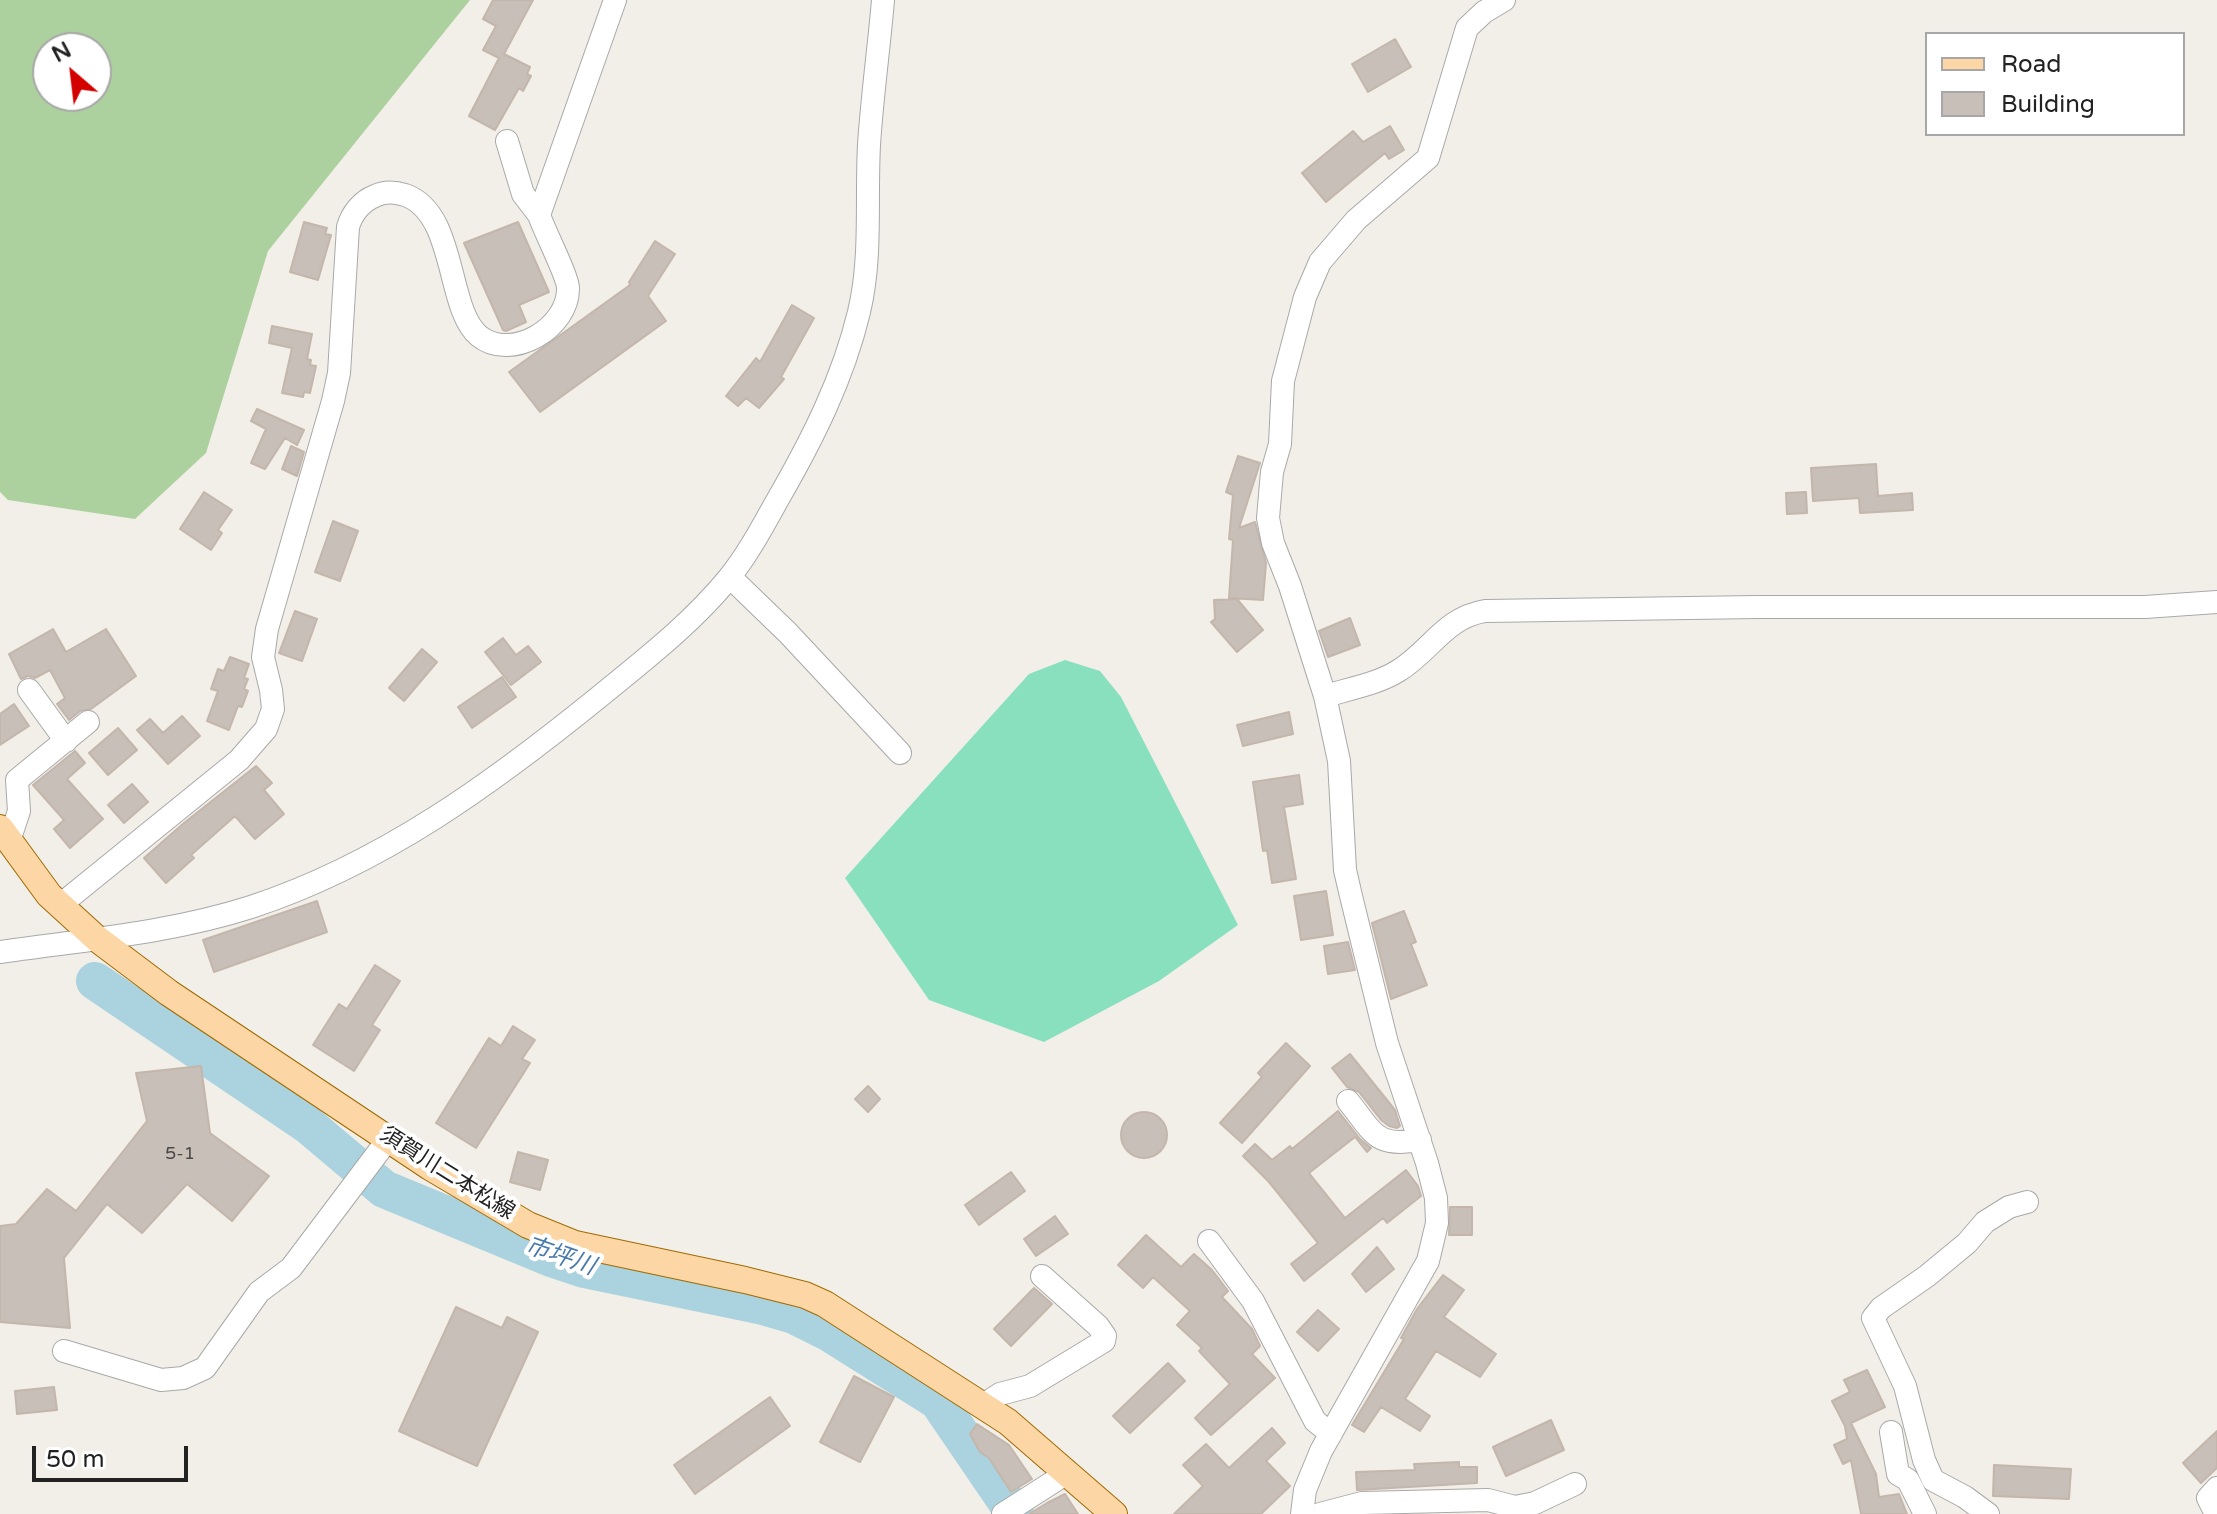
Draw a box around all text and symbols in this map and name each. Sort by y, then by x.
north arrow [32,32,112,112]
legend [1925,32,2185,136]
text: N [48,37,76,68]
text: Road [2001,50,2061,79]
text: Building [2001,90,2095,119]
street label: 須賀川二本松線 [375,1122,519,1226]
house number: 5-1 [165,1143,195,1165]
water label: 市坪川 [521,1232,599,1282]
scale bar [36,1430,192,1480]
text: 50 m [46,1445,104,1474]

